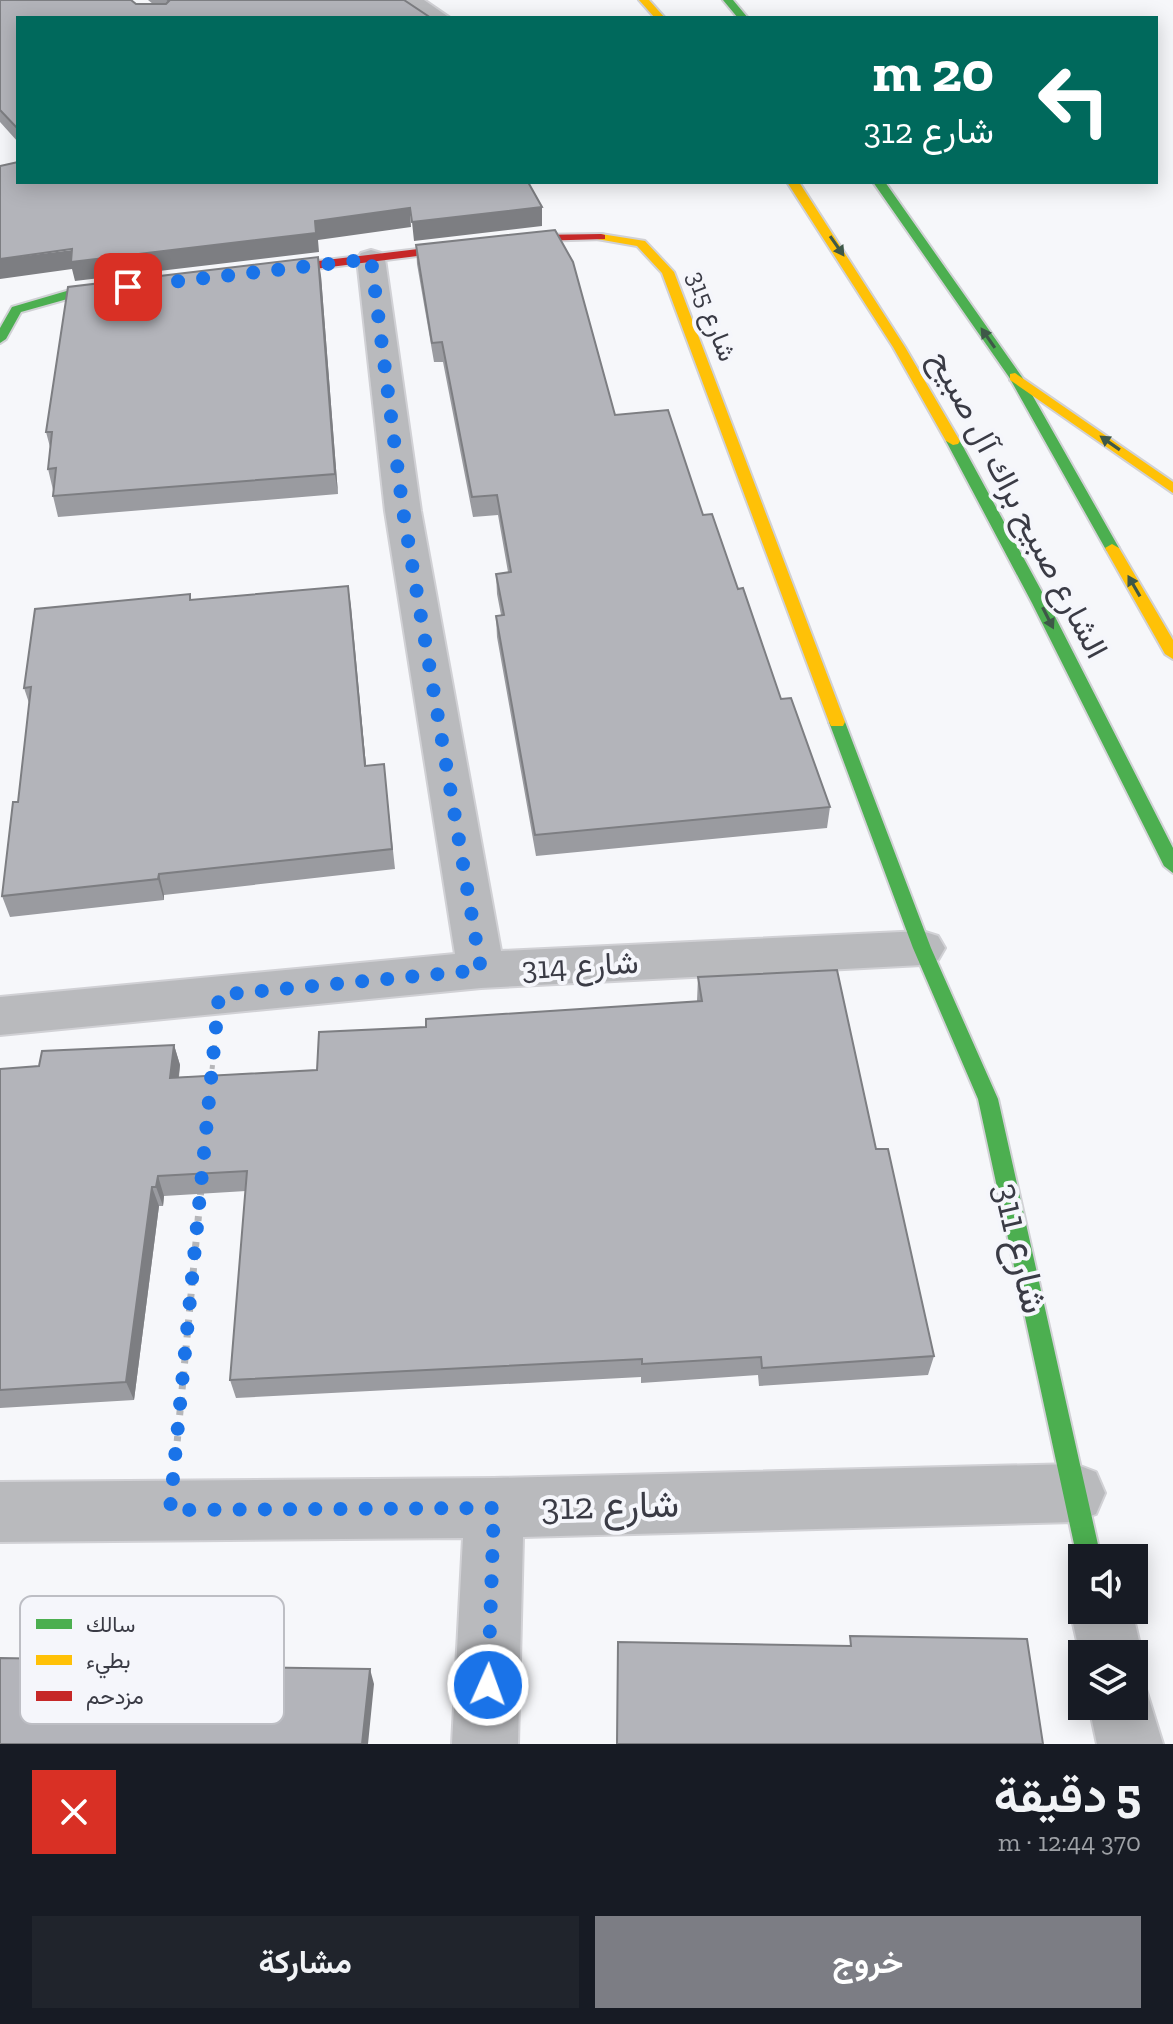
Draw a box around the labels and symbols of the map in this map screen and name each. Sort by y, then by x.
one-way arrow [829,236,844,257]
pin [94,253,162,321]
street label: شارع 315 [678,266,744,366]
one-way arrow [981,328,996,349]
street label: الشارع صبيح براك آل صبيح [919,343,1116,666]
one-way arrow [1099,436,1120,451]
one-way arrow [1127,575,1141,597]
one-way arrow [1042,607,1055,630]
street label: شارع 314 [521,943,639,990]
street label: شارع 311 [981,1178,1058,1319]
street label: شارع 312 [541,1481,679,1532]
legend [20,1596,284,1724]
text: سالك [86,1611,135,1638]
position arrow [446,1643,530,1727]
text: بطيء [86,1647,131,1679]
text: مزدحم [86,1683,144,1711]

